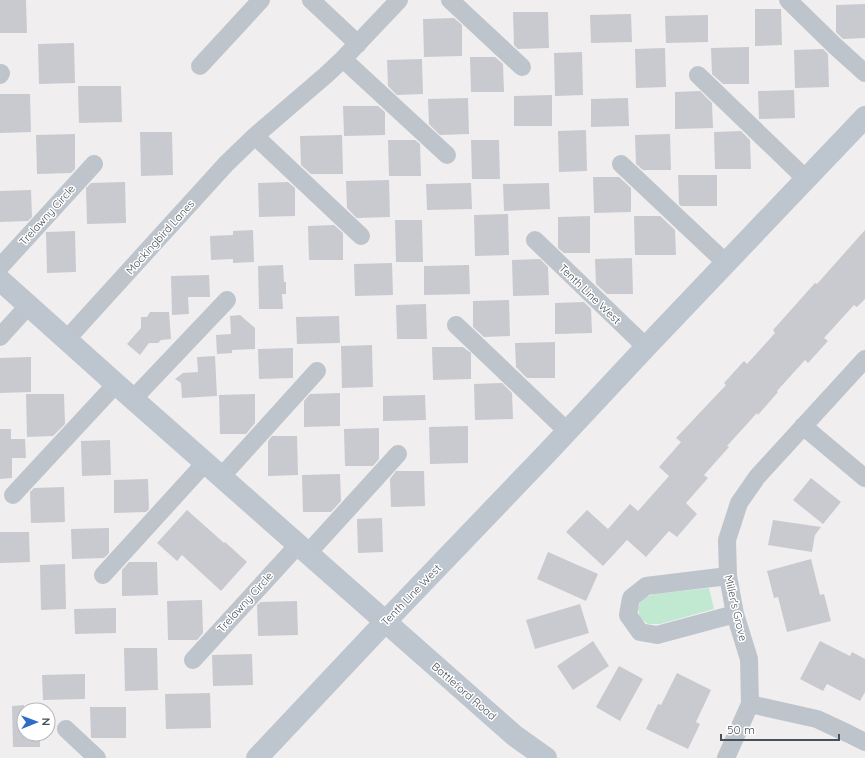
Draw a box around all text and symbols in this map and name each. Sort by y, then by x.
street label: Trelawny Circle [16,182,78,248]
street label: Mockingbird Lanes [123,197,197,277]
street label: Tenth Line West [556,261,624,327]
street label: Tenth Line West [378,561,444,629]
street label: Trelawny Circle [214,569,276,635]
street label: Miller's Grove [722,574,750,642]
street label: Battleford Road [429,659,499,723]
north arrow [16,702,56,742]
scale bar [721,716,839,742]
text: N [39,718,53,726]
text: 50 m [727,722,755,737]

